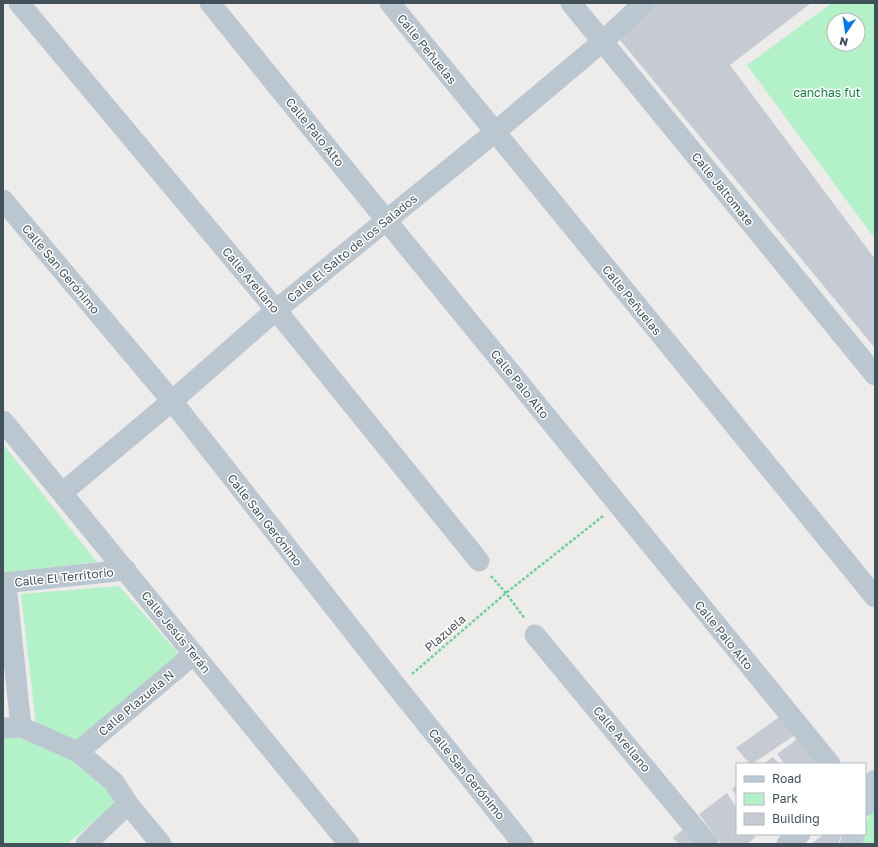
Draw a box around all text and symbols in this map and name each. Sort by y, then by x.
street label: Calle Peñuelas [394,11,460,87]
north arrow [826,12,866,52]
text: N [838,35,849,50]
park label: canchas fut [793,85,861,100]
street label: Calle Palo Alto [283,95,347,169]
street label: Calle Jaltomate [689,149,757,229]
street label: Calle El Salto de los Salados [284,191,420,305]
street label: Calle San Gerónimo [19,221,103,317]
street label: Calle Arellano [219,244,283,316]
street label: Calle Peñuelas [599,262,665,338]
street label: Calle Palo Alto [488,347,552,421]
street label: Calle San Gerónimo [224,471,306,569]
street label: Calle El Territorio [14,564,114,590]
street label: Calle Jesús Terán [138,588,214,676]
street label: Calle Palo Alto [692,598,756,672]
street label: Plazuela [421,611,469,655]
street label: Calle Plazuela N [95,667,177,739]
street label: Calle Arellano [590,703,654,775]
street label: Calle San Gerónimo [426,725,508,823]
legend [736,763,866,835]
text: Road [772,771,801,786]
text: Park [772,791,798,806]
text: Building [772,811,820,826]

